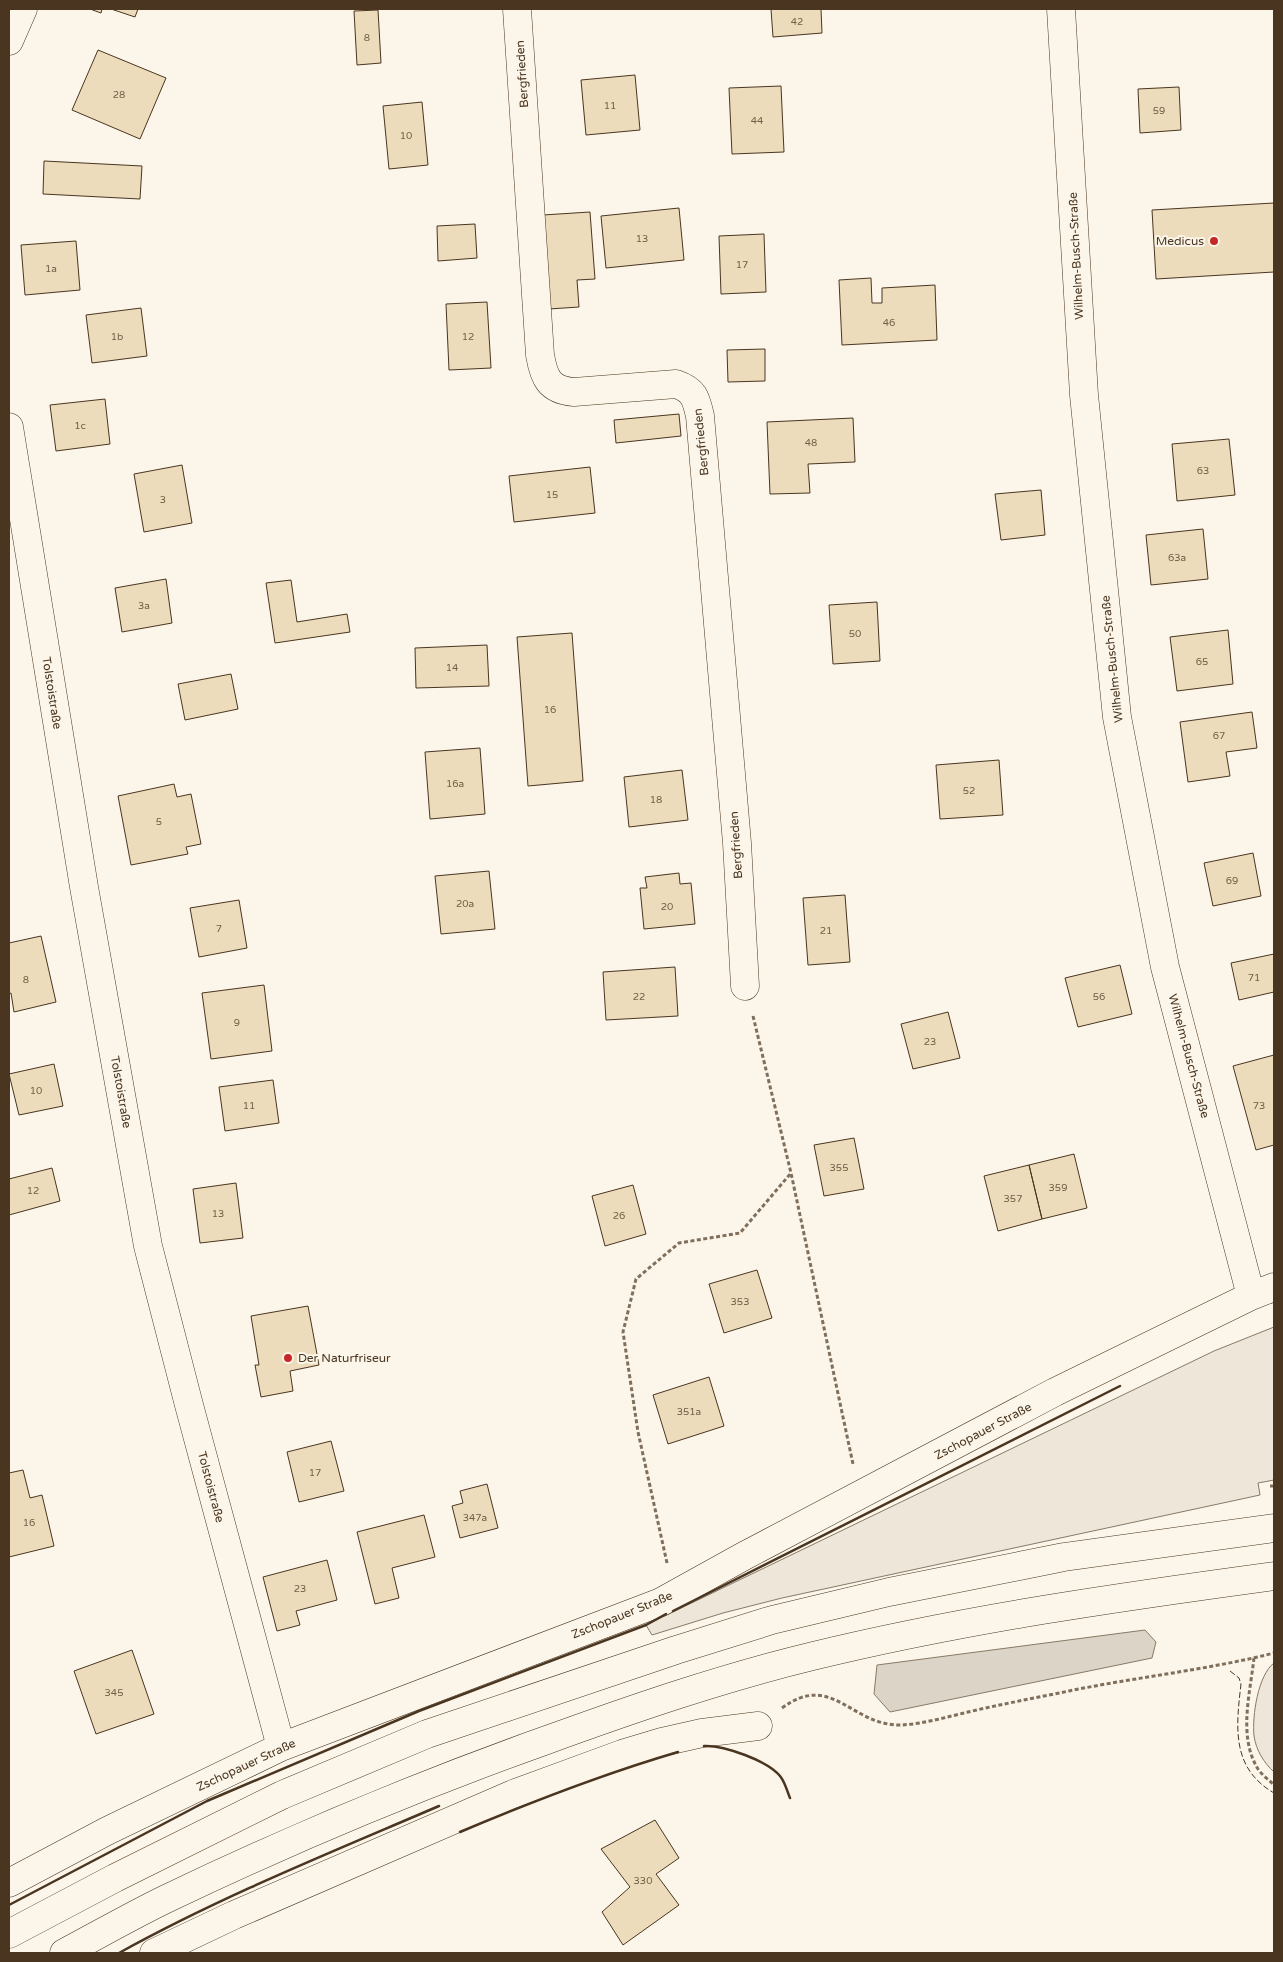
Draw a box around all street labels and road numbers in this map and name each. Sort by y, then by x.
street label: Bergfrieden [513,40,531,108]
street label: Wilhelm-Busch-Straße [1066,192,1086,320]
street label: Bergfrieden [691,408,711,476]
street label: Wilhelm-Busch-Straße [1098,595,1126,723]
street label: Tolstoistraße [39,656,65,730]
street label: Bergfrieden [727,811,745,879]
street label: Wilhelm-Busch-Straße [1166,992,1212,1120]
street label: Tolstoistraße [108,1055,134,1129]
street label: Zschopauer Straße [932,1399,1034,1462]
street label: Tolstoistraße [195,1450,227,1524]
street label: Zschopauer Straße [569,1588,675,1642]
street label: Zschopauer Straße [194,1736,298,1794]

